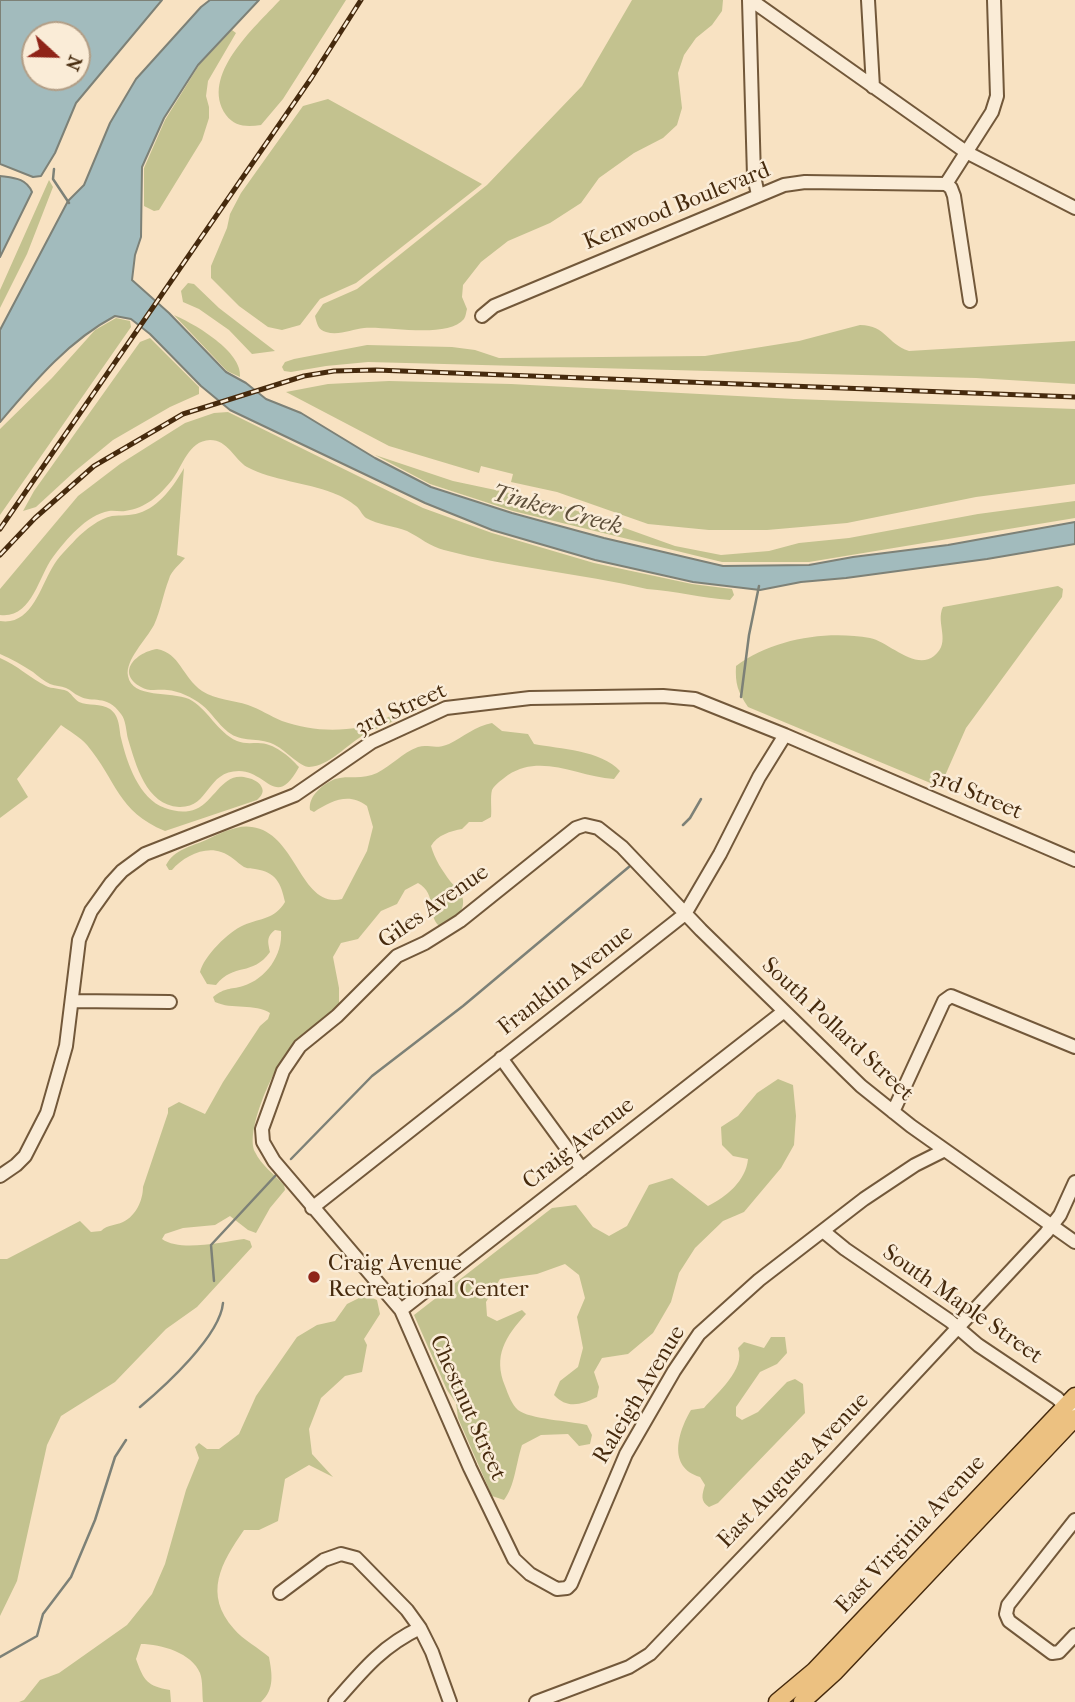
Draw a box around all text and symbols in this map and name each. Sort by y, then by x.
north arrow [21,21,91,91]
text: N [61,52,87,74]
street label: Kenwood Boulevard [580,157,774,257]
water label: Tinker Creek [489,480,625,542]
street label: 3rd Street [351,678,451,742]
street label: 3rd Street [926,763,1026,827]
street label: Giles Avenue [374,859,494,955]
street label: Franklin Avenue [493,920,639,1042]
street label: South Pollard Street [755,952,919,1108]
street label: Craig Avenue [518,1092,640,1196]
street label: South Maple Street [876,1239,1048,1371]
place label: Craig Avenue Recreational Center [328,1250,529,1304]
marker: Craig Avenue Recreational Center [306,1269,322,1285]
street label: Raleigh Avenue [588,1321,692,1469]
street label: Chestnut Street [423,1331,511,1485]
street label: East Augusta Avenue [712,1387,876,1555]
street label: East Virginia Avenue [830,1450,992,1620]

